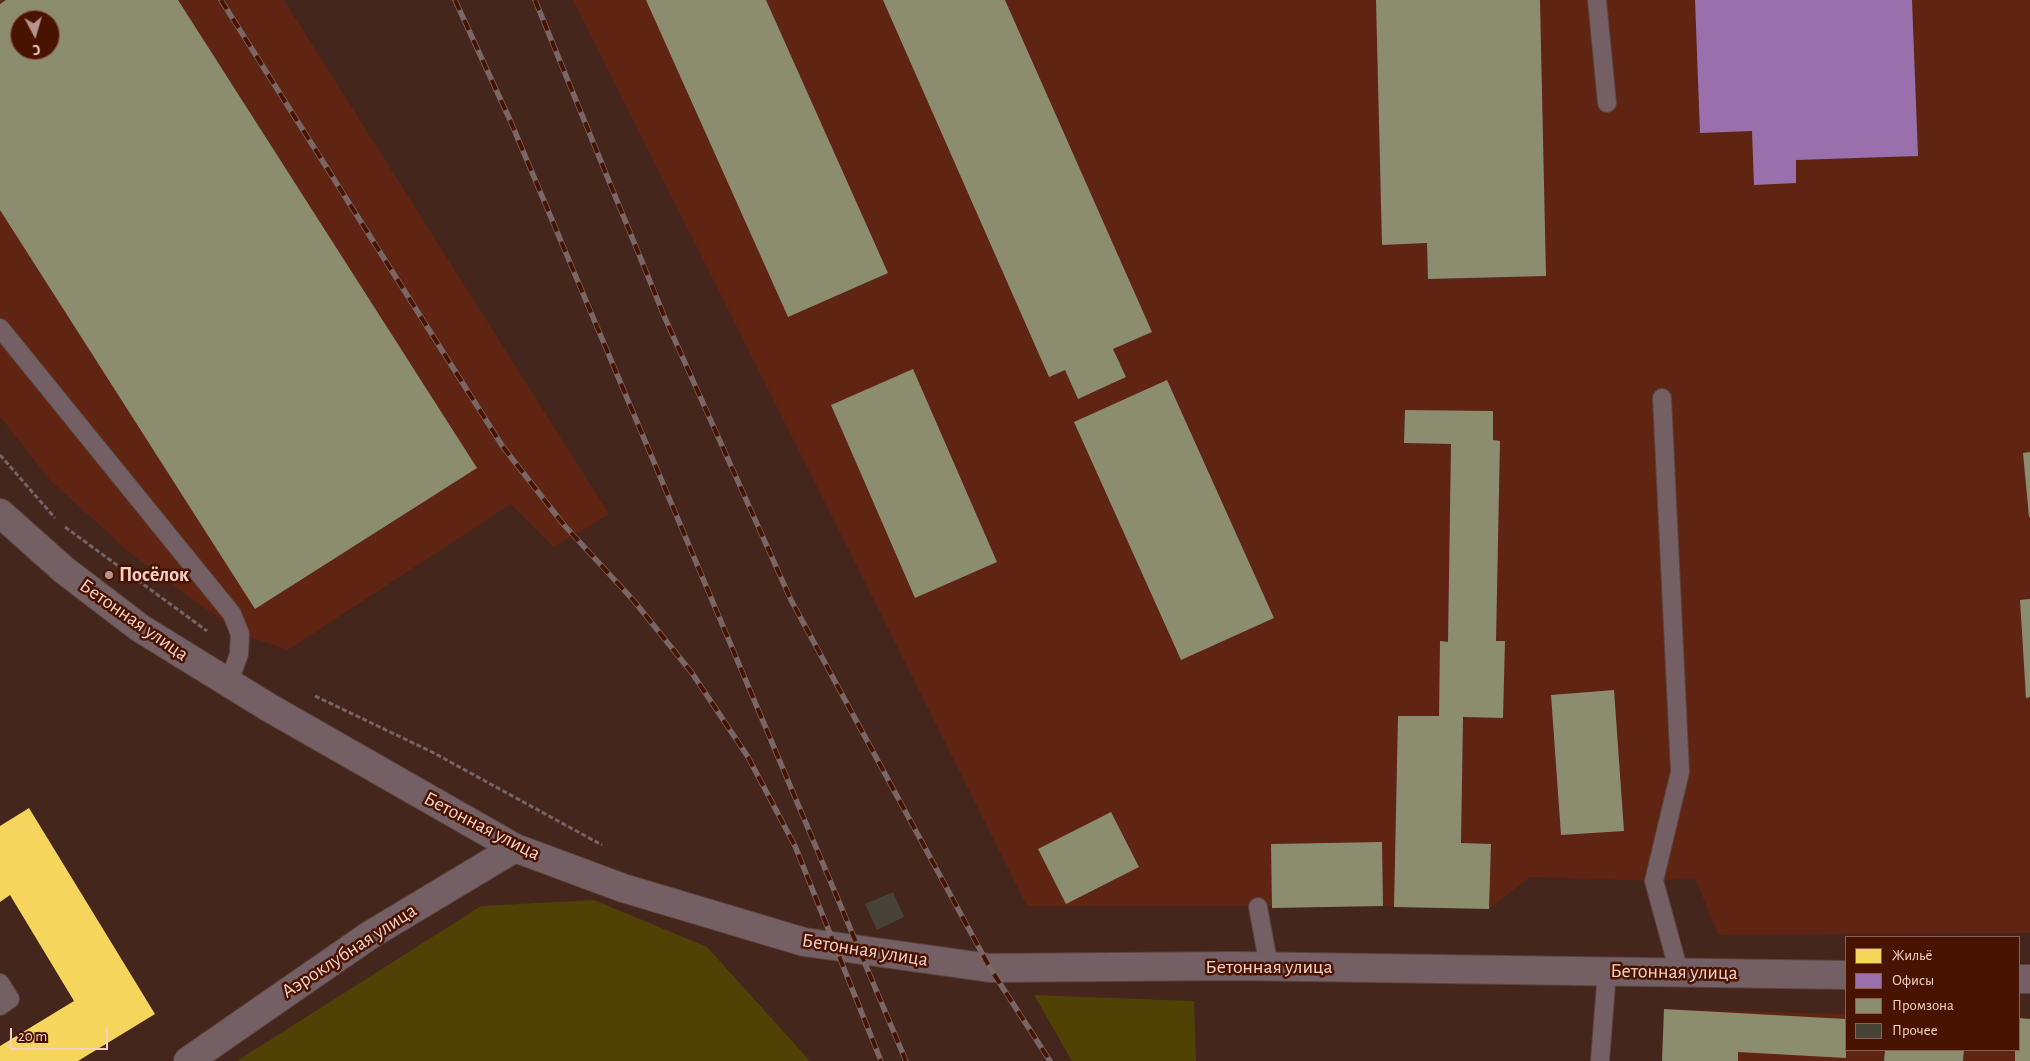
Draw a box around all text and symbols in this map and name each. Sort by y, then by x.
north arrow [10,10,60,60]
text: С [32,42,41,56]
place label: Посёлок [119,563,189,587]
marker: Посёлок [103,569,115,581]
street label: Бетонная улица [75,574,193,666]
street label: Бетонная улица [420,786,544,866]
street label: Аэроклубная улица [277,898,421,1004]
street label: Бетонная улица [800,928,930,972]
legend [1845,936,2020,1051]
text: Жильё [1892,948,1932,963]
street label: Бетонная улица [1205,955,1333,979]
street label: Бетонная улица [1610,959,1738,985]
text: Офисы [1892,973,1934,988]
text: Промзона [1892,998,1954,1013]
scale bar [12,1018,110,1050]
text: Прочее [1892,1023,1938,1038]
text: 20 m [18,1029,47,1044]

